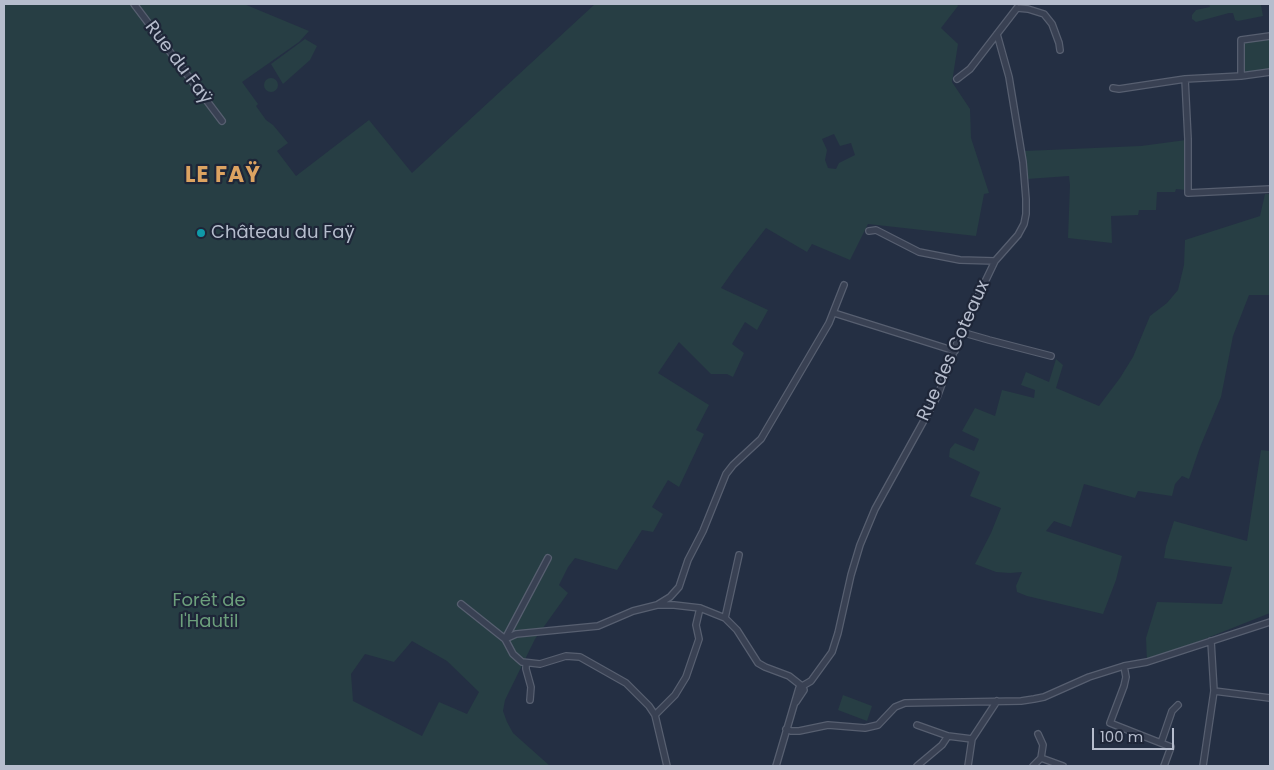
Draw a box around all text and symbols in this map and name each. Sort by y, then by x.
street label: Rue du Faÿ [140,17,216,109]
district label: LE FAŸ [184,163,262,189]
place label: Château du Faÿ [211,222,355,244]
marker: Château du Faÿ [195,227,207,239]
street label: Rue des Coteaux [913,277,995,425]
park label: Forêt de l'Hautil [172,590,246,632]
scale bar [1094,718,1176,750]
text: 100 m [1100,726,1143,747]

